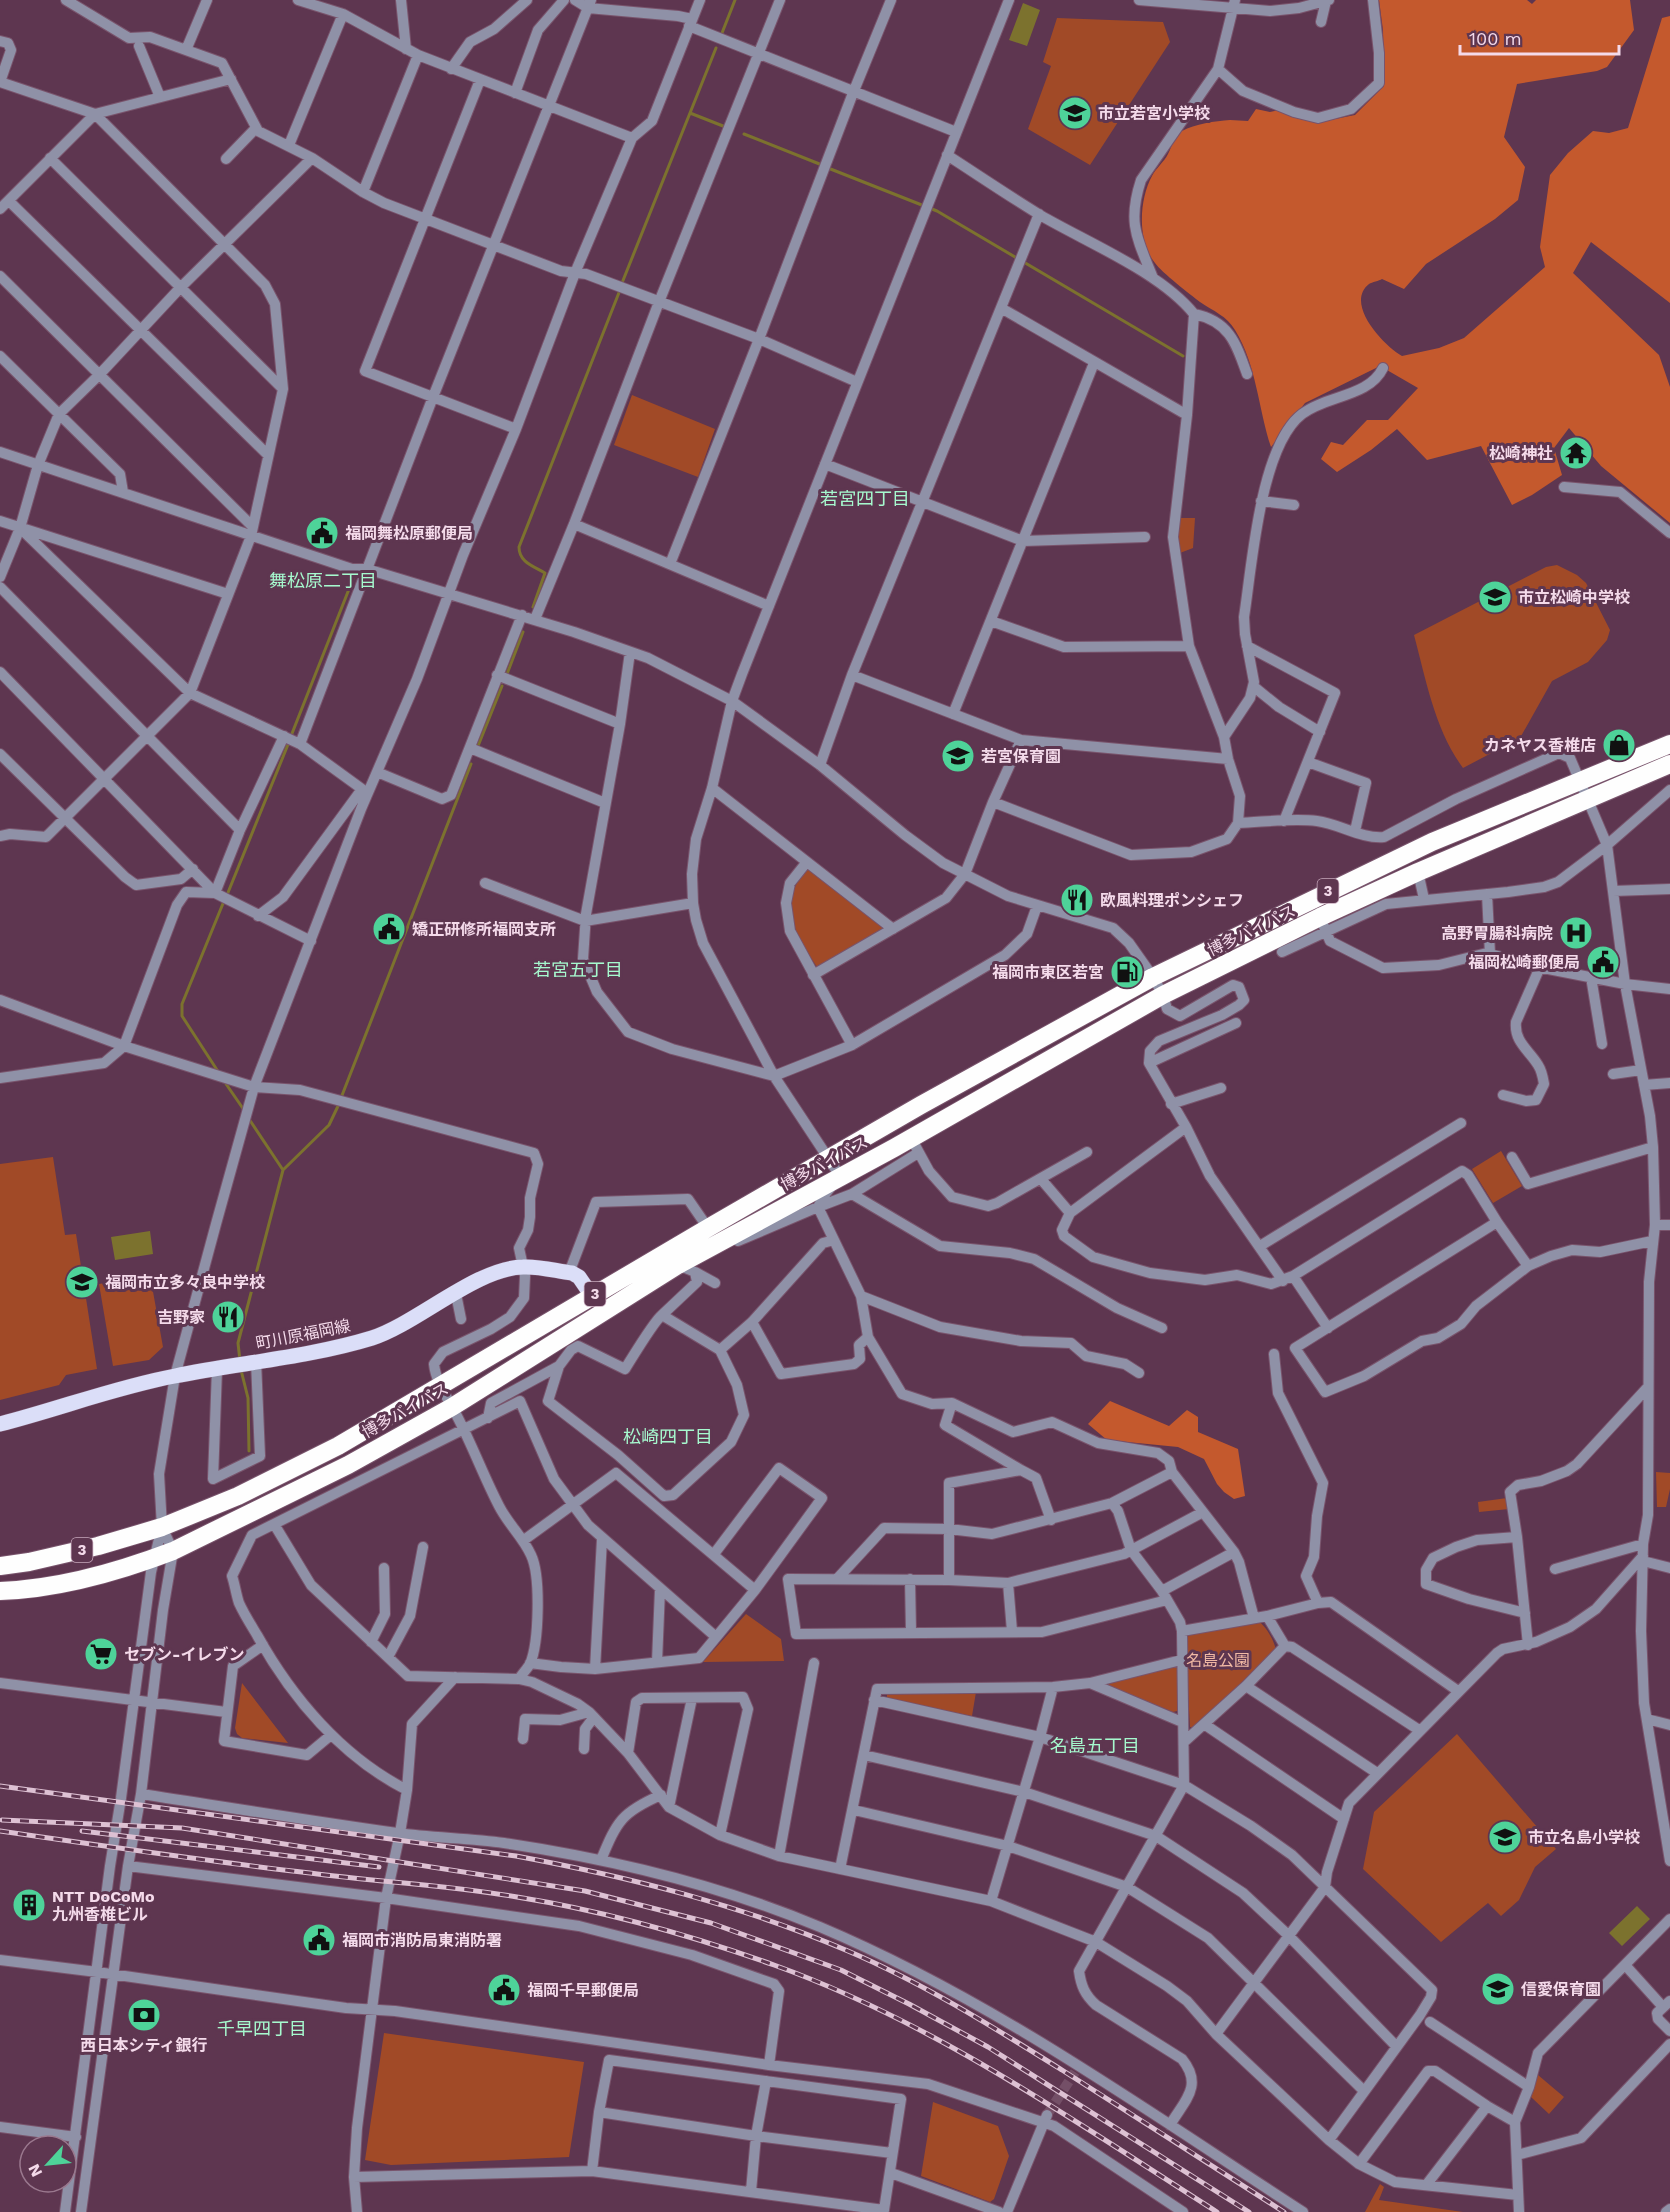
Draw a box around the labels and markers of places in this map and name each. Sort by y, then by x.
school or university icon: 市立若宮小学校 [1057,95,1093,131]
place label: 市立若宮小学校 [1098,104,1210,123]
temple icon: 松崎神社 [1558,435,1594,471]
place label: 松崎神社 [1489,444,1553,463]
public building icon: 福岡舞松原郵便局 [304,515,340,551]
place label: 福岡舞松原郵便局 [345,524,473,543]
school or university icon: 市立松崎中学校 [1477,579,1513,615]
place label: 市立松崎中学校 [1518,588,1630,607]
shop icon: カネヤス香椎店 [1601,727,1637,763]
place label: カネヤス香椎店 [1484,736,1596,755]
school or university icon: 若宮保育園 [940,738,976,774]
place label: 若宮保育園 [981,747,1061,766]
restaurant icon: 欧風料理ポンシェフ [1059,882,1095,918]
place label: 欧風料理ポンシェフ [1100,891,1244,910]
public building icon: 矯正研修所福岡支所 [371,911,407,947]
hospital icon: 高野胃腸科病院 [1558,915,1594,951]
place label: 矯正研修所福岡支所 [412,920,556,939]
place label: 高野胃腸科病院 [1441,924,1553,943]
public building icon: 福岡松崎郵便局 [1585,944,1621,980]
place label: 福岡松崎郵便局 [1468,953,1580,972]
fuel station icon: 福岡市東区若宮 [1109,954,1145,990]
place label: 福岡市東区若宮 [992,963,1104,982]
school or university icon: 福岡市立多々良中学校 [64,1264,100,1300]
place label: 福岡市立多々良中学校 [105,1273,265,1292]
restaurant icon: 吉野家 [210,1299,246,1335]
place label: 吉野家 [157,1308,205,1327]
supermarket icon: セブン-イレブン [83,1636,119,1672]
place label: セブン-イレブン [124,1645,244,1664]
school or university icon: 市立名島小学校 [1487,1819,1523,1855]
place label: 市立名島小学校 [1528,1828,1640,1847]
building icon: NTT DoCoMo 九州香椎ビル [11,1887,47,1923]
place label: NTT DoCoMo 九州香椎ビル [52,1887,155,1924]
public building icon: 福岡市消防局東消防署 [301,1922,337,1958]
place label: 福岡市消防局東消防署 [342,1931,502,1950]
school or university icon: 信愛保育園 [1480,1971,1516,2007]
public building icon: 福岡千早郵便局 [486,1972,522,2008]
place label: 信愛保育園 [1520,1980,1601,1999]
place label: 福岡千早郵便局 [527,1981,639,2000]
bank icon: 西日本シティ銀行 [126,1997,162,2033]
place label: 西日本シティ銀行 [80,2036,208,2055]

